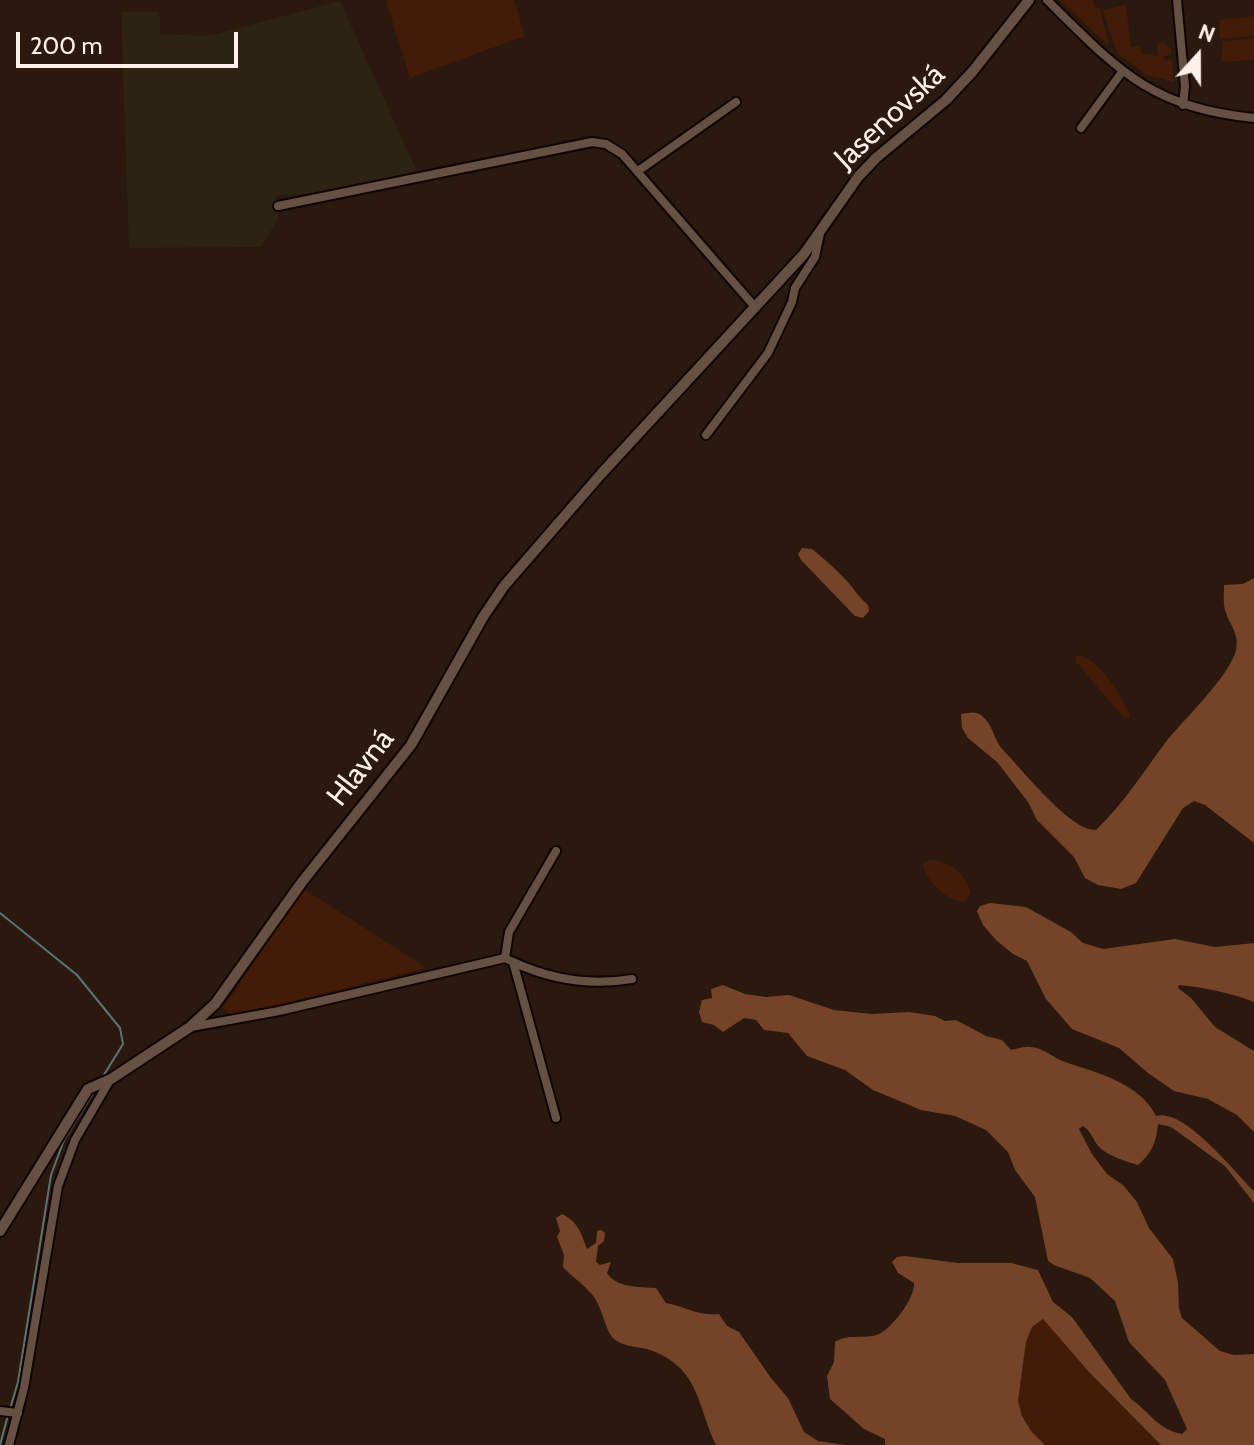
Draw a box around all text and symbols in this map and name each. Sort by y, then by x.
scale bar [20,16,242,66]
north arrow [1158,16,1238,96]
text: N [1195,18,1219,49]
text: 200 m [30,31,103,60]
street label: Jasenovská [828,57,952,177]
street label: Hlavná [320,722,402,814]

